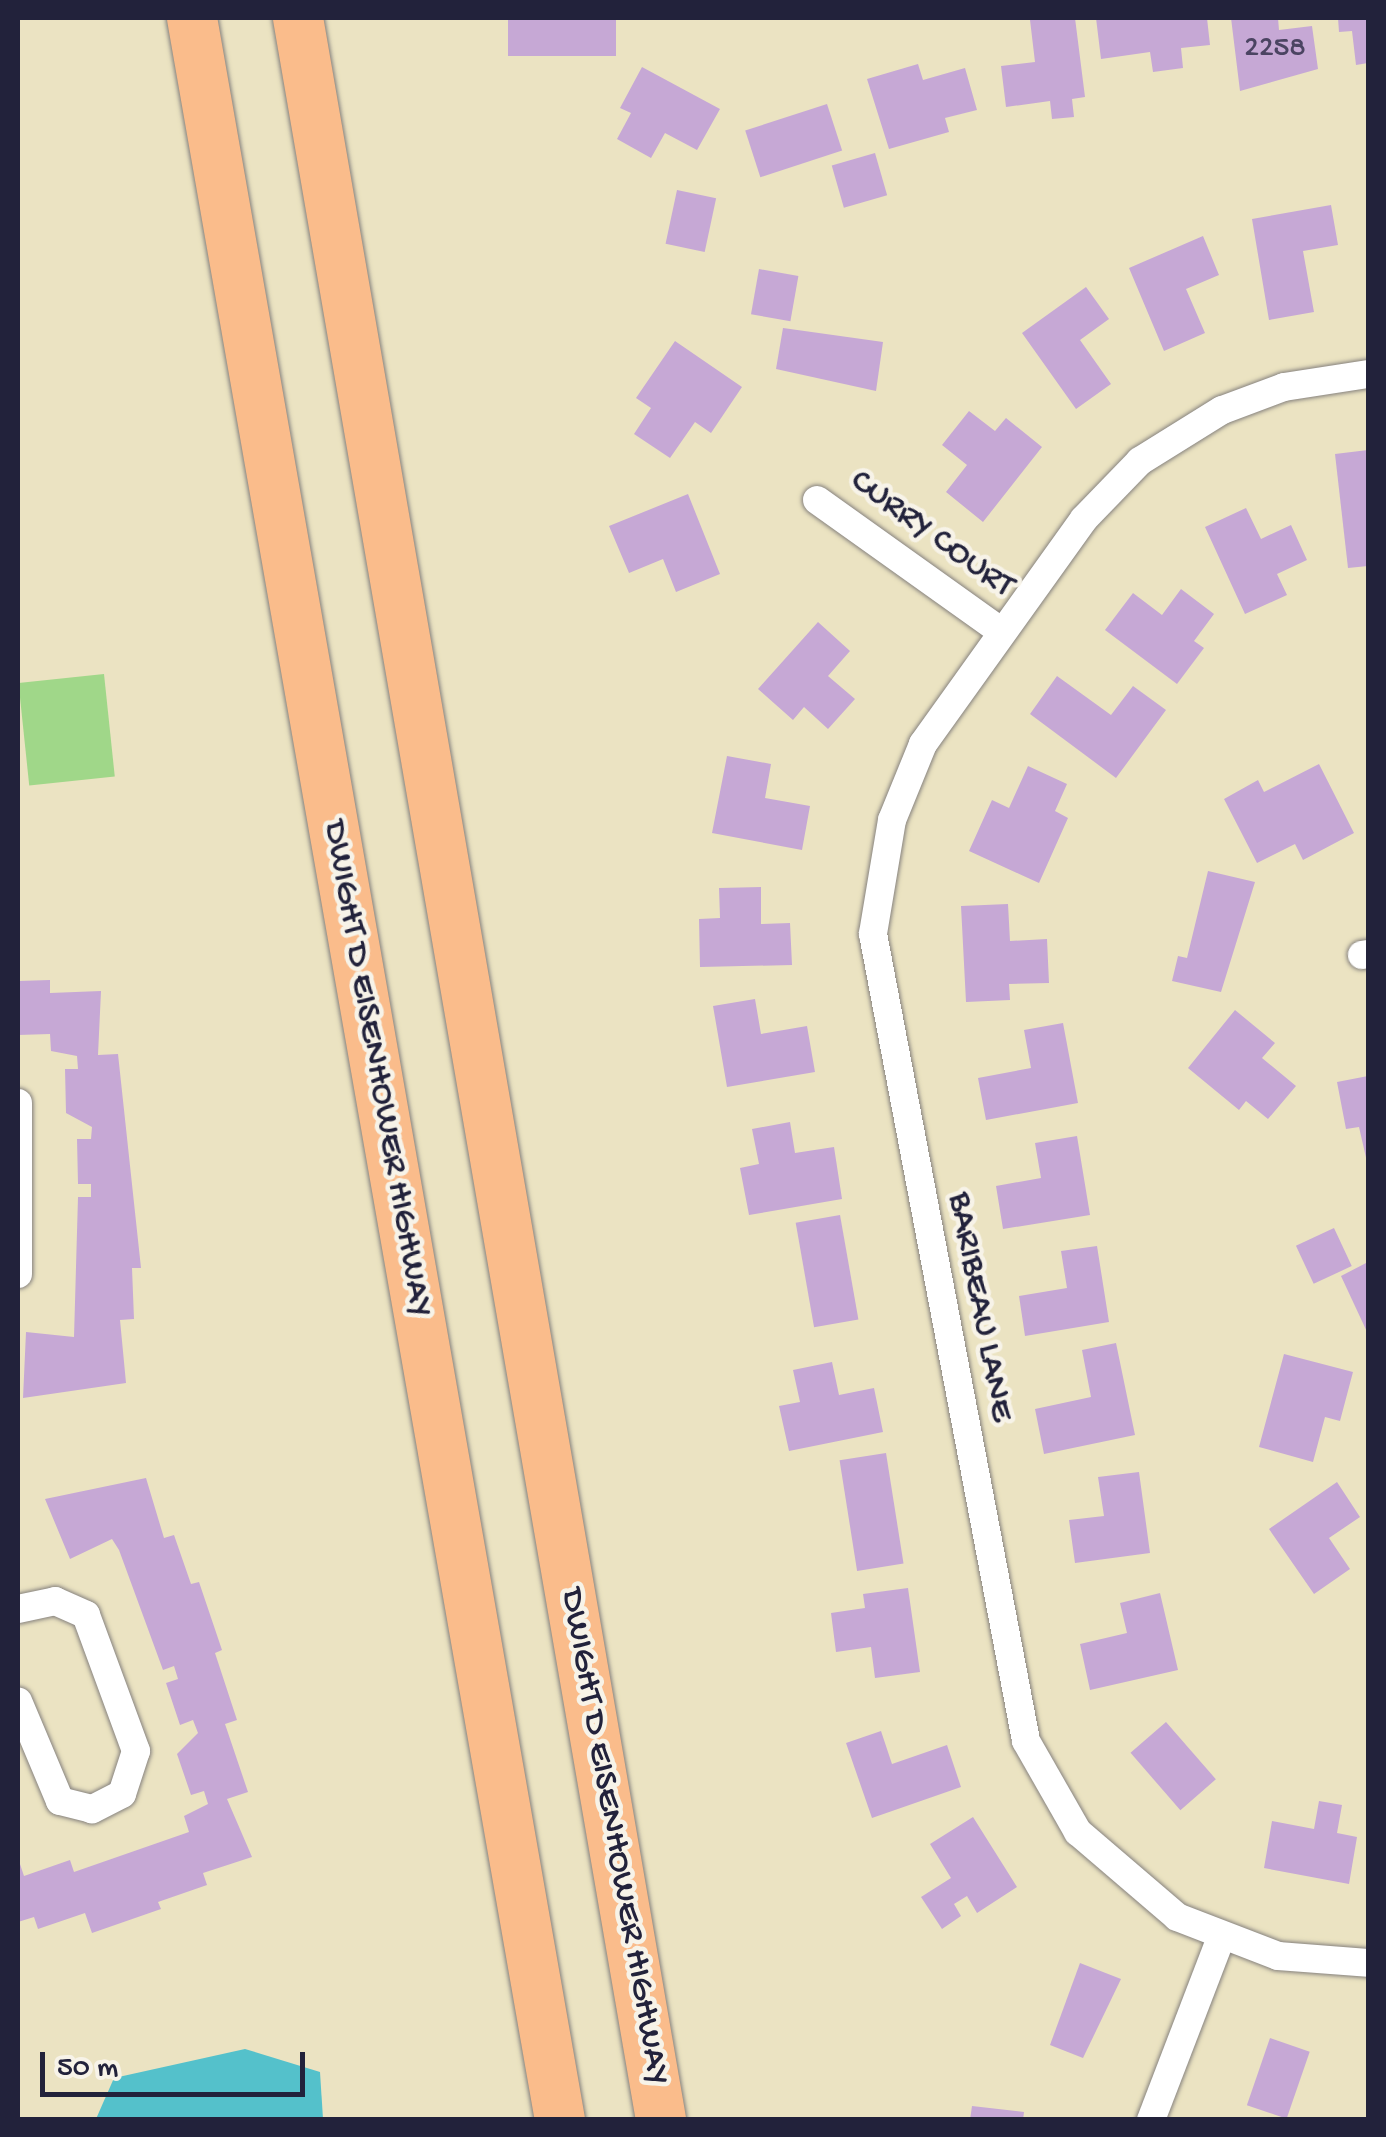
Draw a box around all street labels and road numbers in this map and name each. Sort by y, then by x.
street label: CURRY COURT [841,461,1021,609]
street label: DWIGHT D EISENHOWER HIGHWAY [312,818,440,1320]
street label: BARIBEAU LANE [936,1189,1022,1425]
street label: DWIGHT D EISENHOWER HIGHWAY [549,1586,677,2088]

